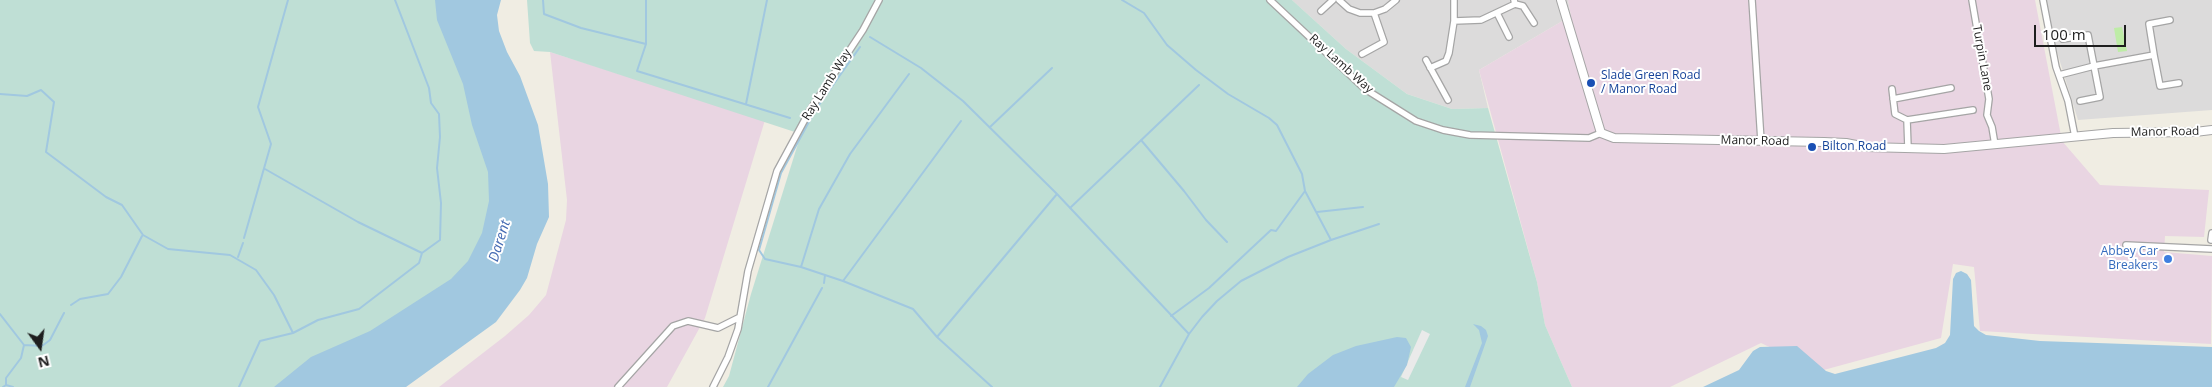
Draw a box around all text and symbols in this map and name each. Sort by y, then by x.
scale bar [2037,15,2130,47]
street label: Turpin Lane [1969,24,1995,92]
text: 100 m [2042,24,2086,44]
street label: Ray Lamb Way [1306,31,1376,97]
street label: Ray Lamb Way [799,47,855,123]
place label: Slade Green Road / Manor Road [1601,69,1701,97]
marker: Slade Green Road / Manor Road [1585,77,1597,89]
street label: Manor Road [2131,124,2199,140]
street label: Manor Road [1721,133,1789,149]
place label: Bilton Road [1822,140,1886,154]
marker: Bilton Road [1806,141,1818,153]
water label: Darent [486,218,514,264]
place label: Abbey Car Breakers [2101,245,2158,273]
marker: Abbey Car Breakers [2162,253,2174,265]
north arrow [15,322,65,372]
text: N [36,351,52,373]

